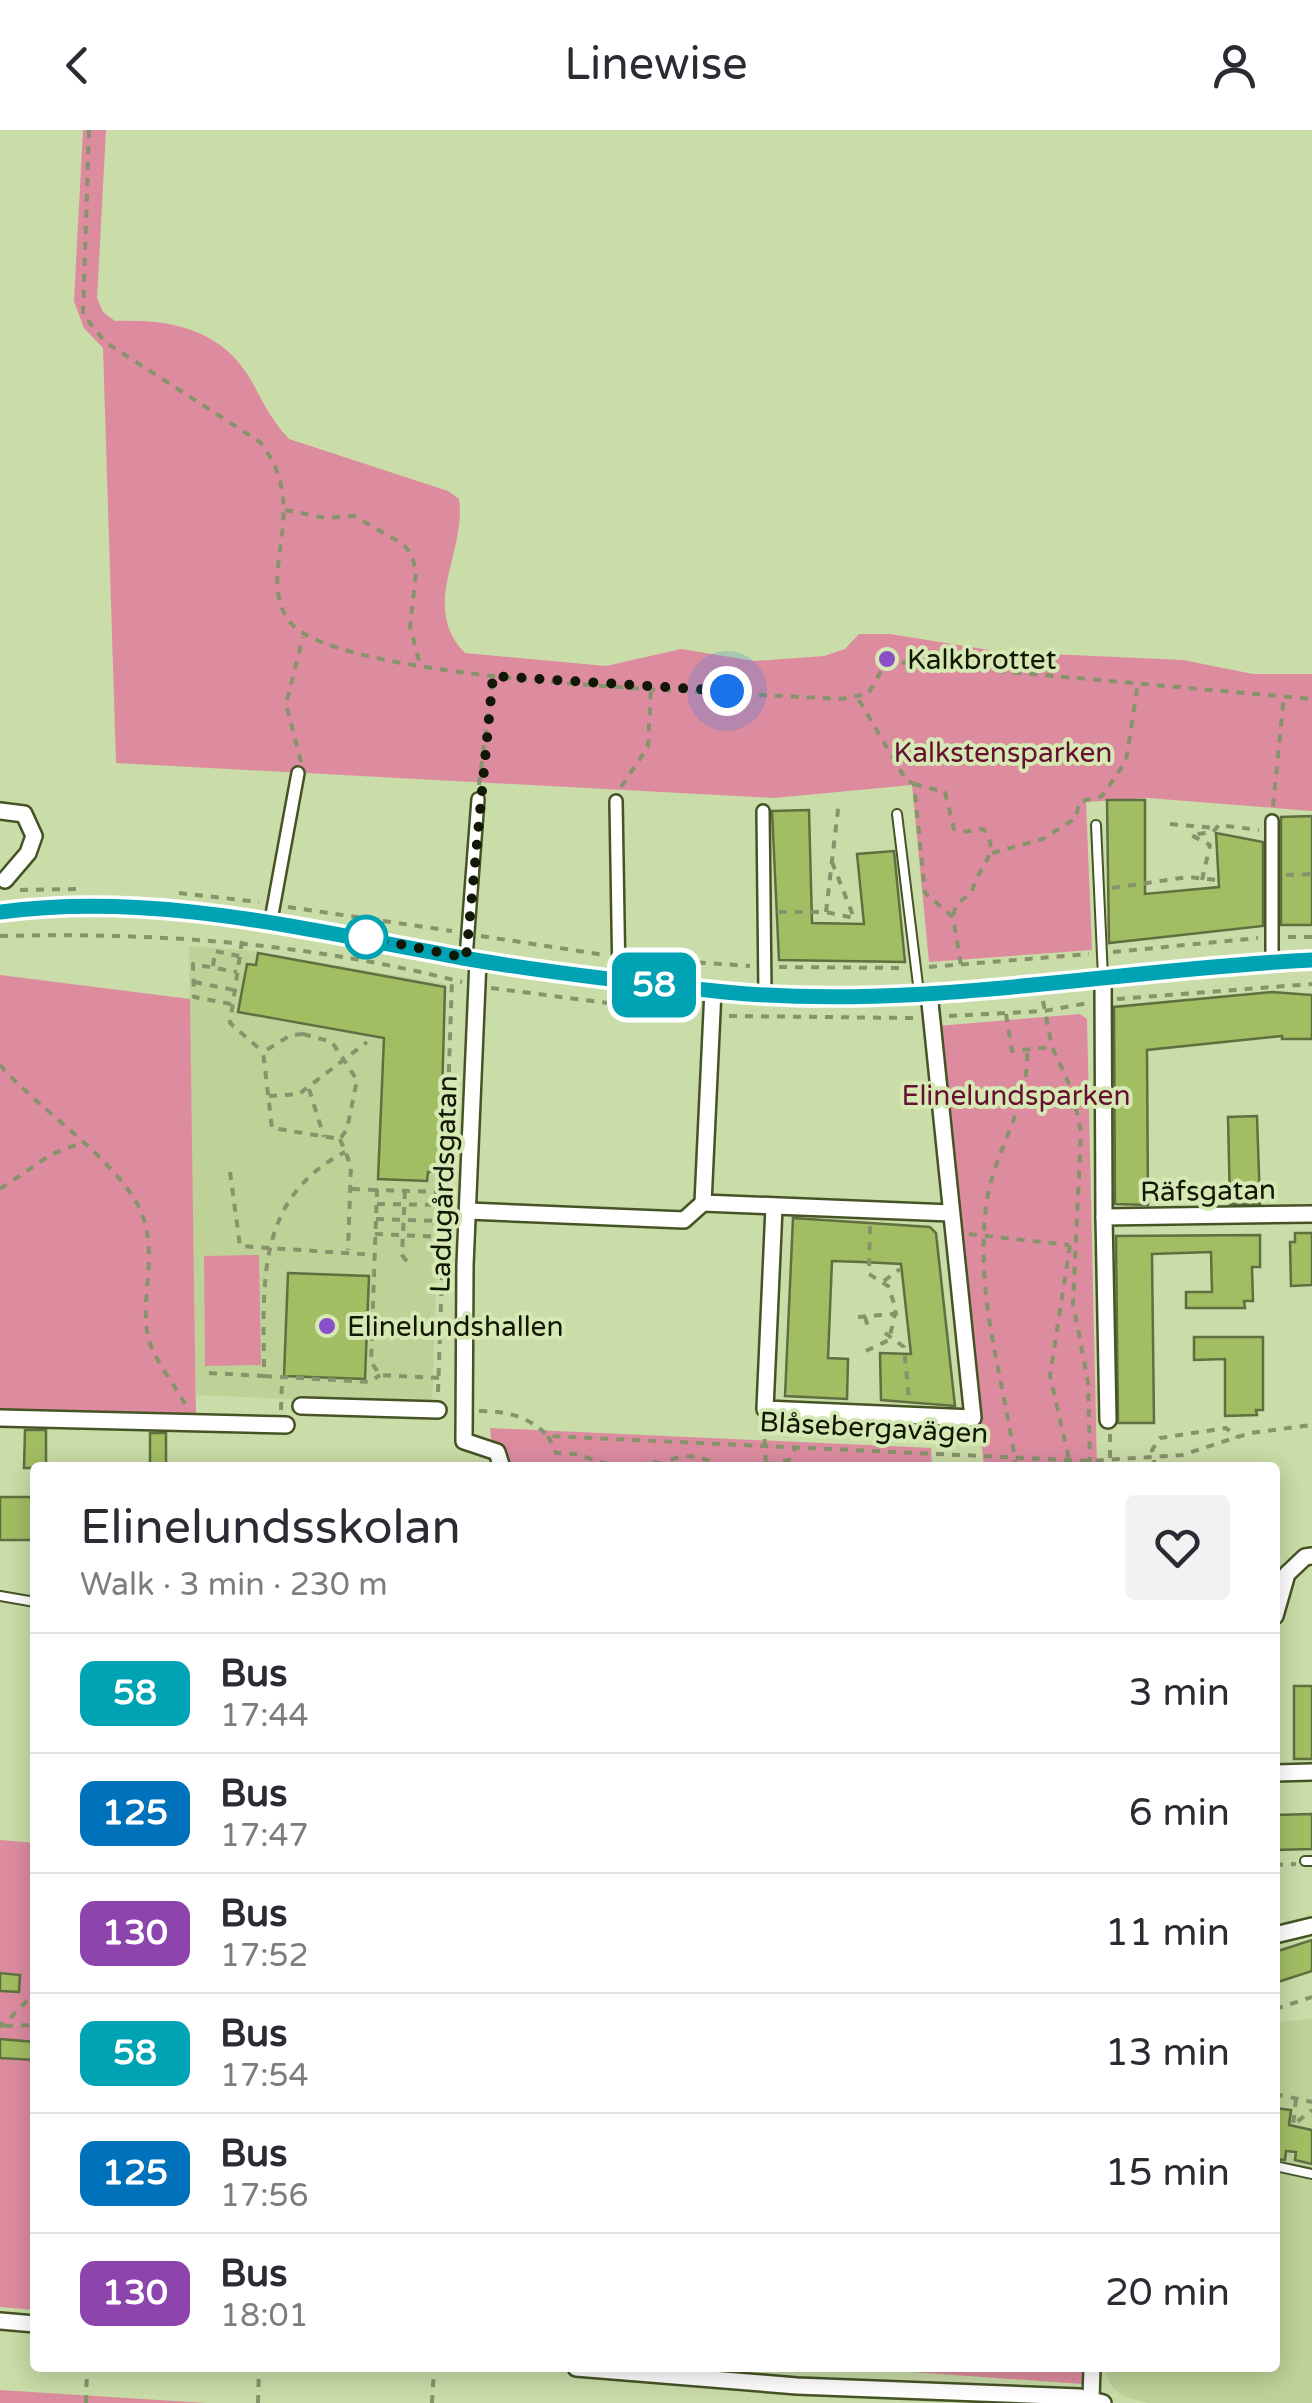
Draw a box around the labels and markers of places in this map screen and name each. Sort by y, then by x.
place label: Kalkbrottet [907,643,1057,677]
marker: Kalkbrottet [876,648,898,670]
unlabelled marker [345,916,387,958]
place label: Elinelundshallen [347,1310,564,1344]
marker: Elinelundshallen [316,1315,338,1337]

